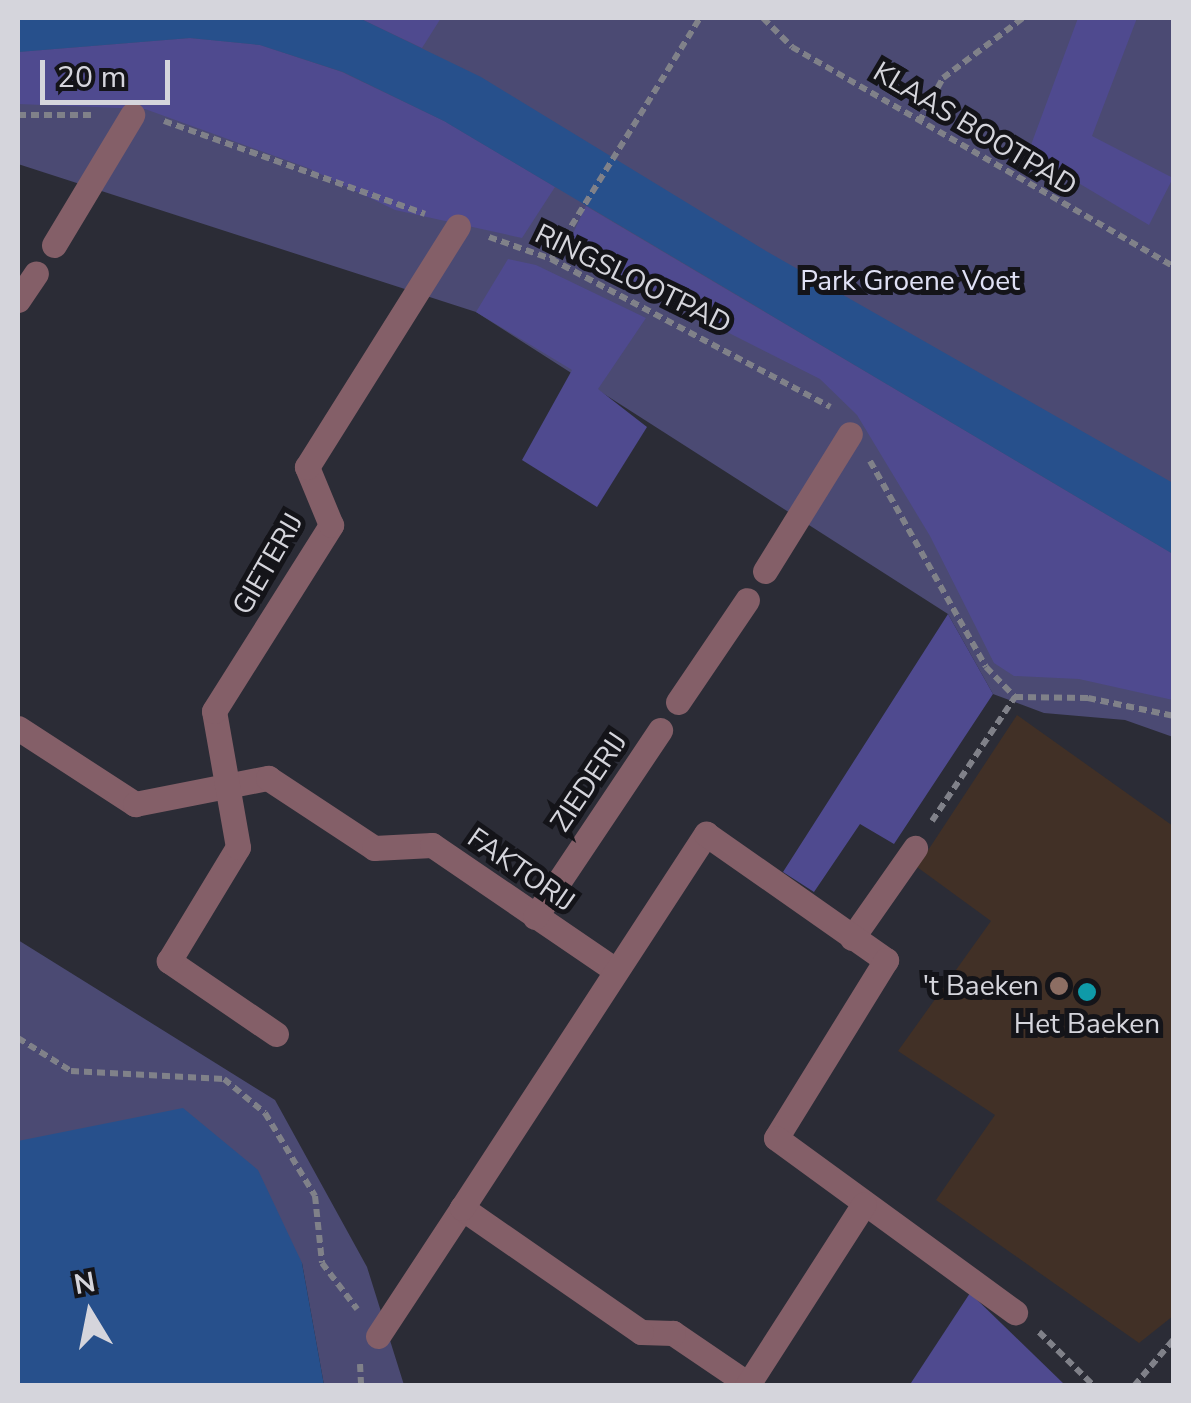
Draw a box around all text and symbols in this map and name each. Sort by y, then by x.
scale bar [45,40,175,102]
street label: KLAAS BOOTPAD [867,55,1083,203]
text: 20 m [57,57,126,98]
street label: RINGSLOOTPAD [530,217,736,341]
park label: Park Groene Voet [800,264,1020,298]
street label: GIETERIJ [226,507,310,621]
street label: ZIEDERIJ [544,726,634,838]
street label: FAKTORIJ [461,821,581,919]
place label: 't Baeken [923,969,1039,1003]
marker: 't Baeken [1048,975,1070,997]
marker: Het Baeken [1076,981,1098,1003]
place label: Het Baeken [1014,1007,1160,1041]
north arrow [40,1263,140,1363]
text: N [71,1263,98,1304]

